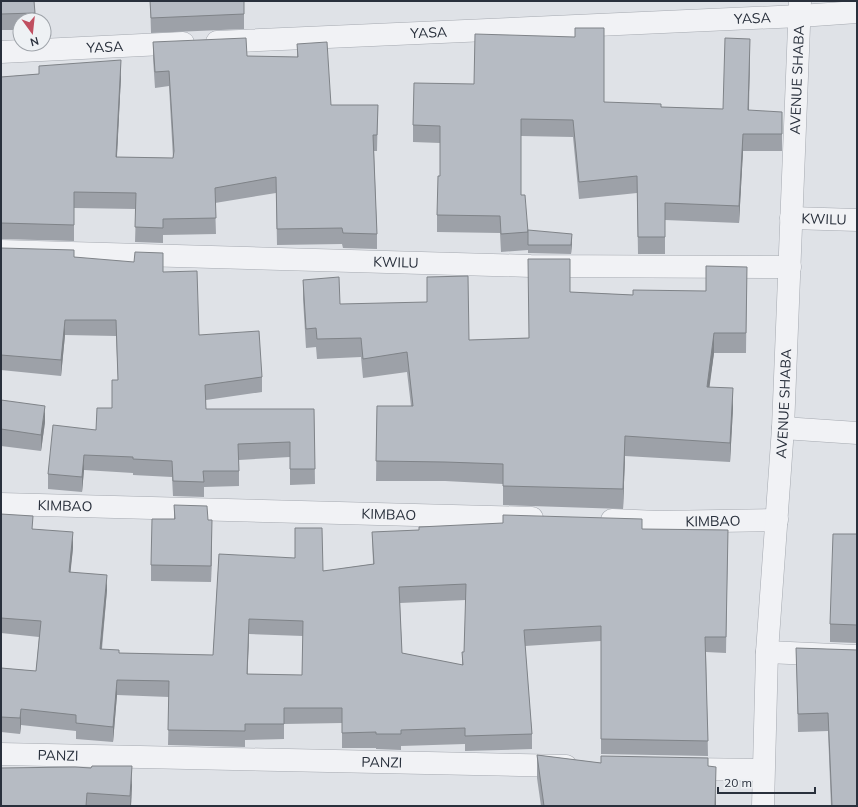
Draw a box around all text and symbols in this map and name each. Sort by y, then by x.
street label: YASA [733,8,772,28]
north arrow [12,12,52,52]
street label: YASA [409,23,448,42]
street label: AVENUE SHABA [786,24,808,135]
text: N [29,34,40,49]
street label: YASA [85,37,124,57]
street label: KWILU [801,209,847,229]
street label: KWILU [373,253,419,272]
street label: AVENUE SHABA [772,348,795,459]
street label: KIMBAO [37,496,93,515]
street label: KIMBAO [361,505,417,524]
street label: KIMBAO [685,512,741,531]
street label: PANZI [37,746,79,765]
street label: PANZI [361,753,403,772]
scale bar [718,769,815,795]
text: 20 m [724,775,752,790]

